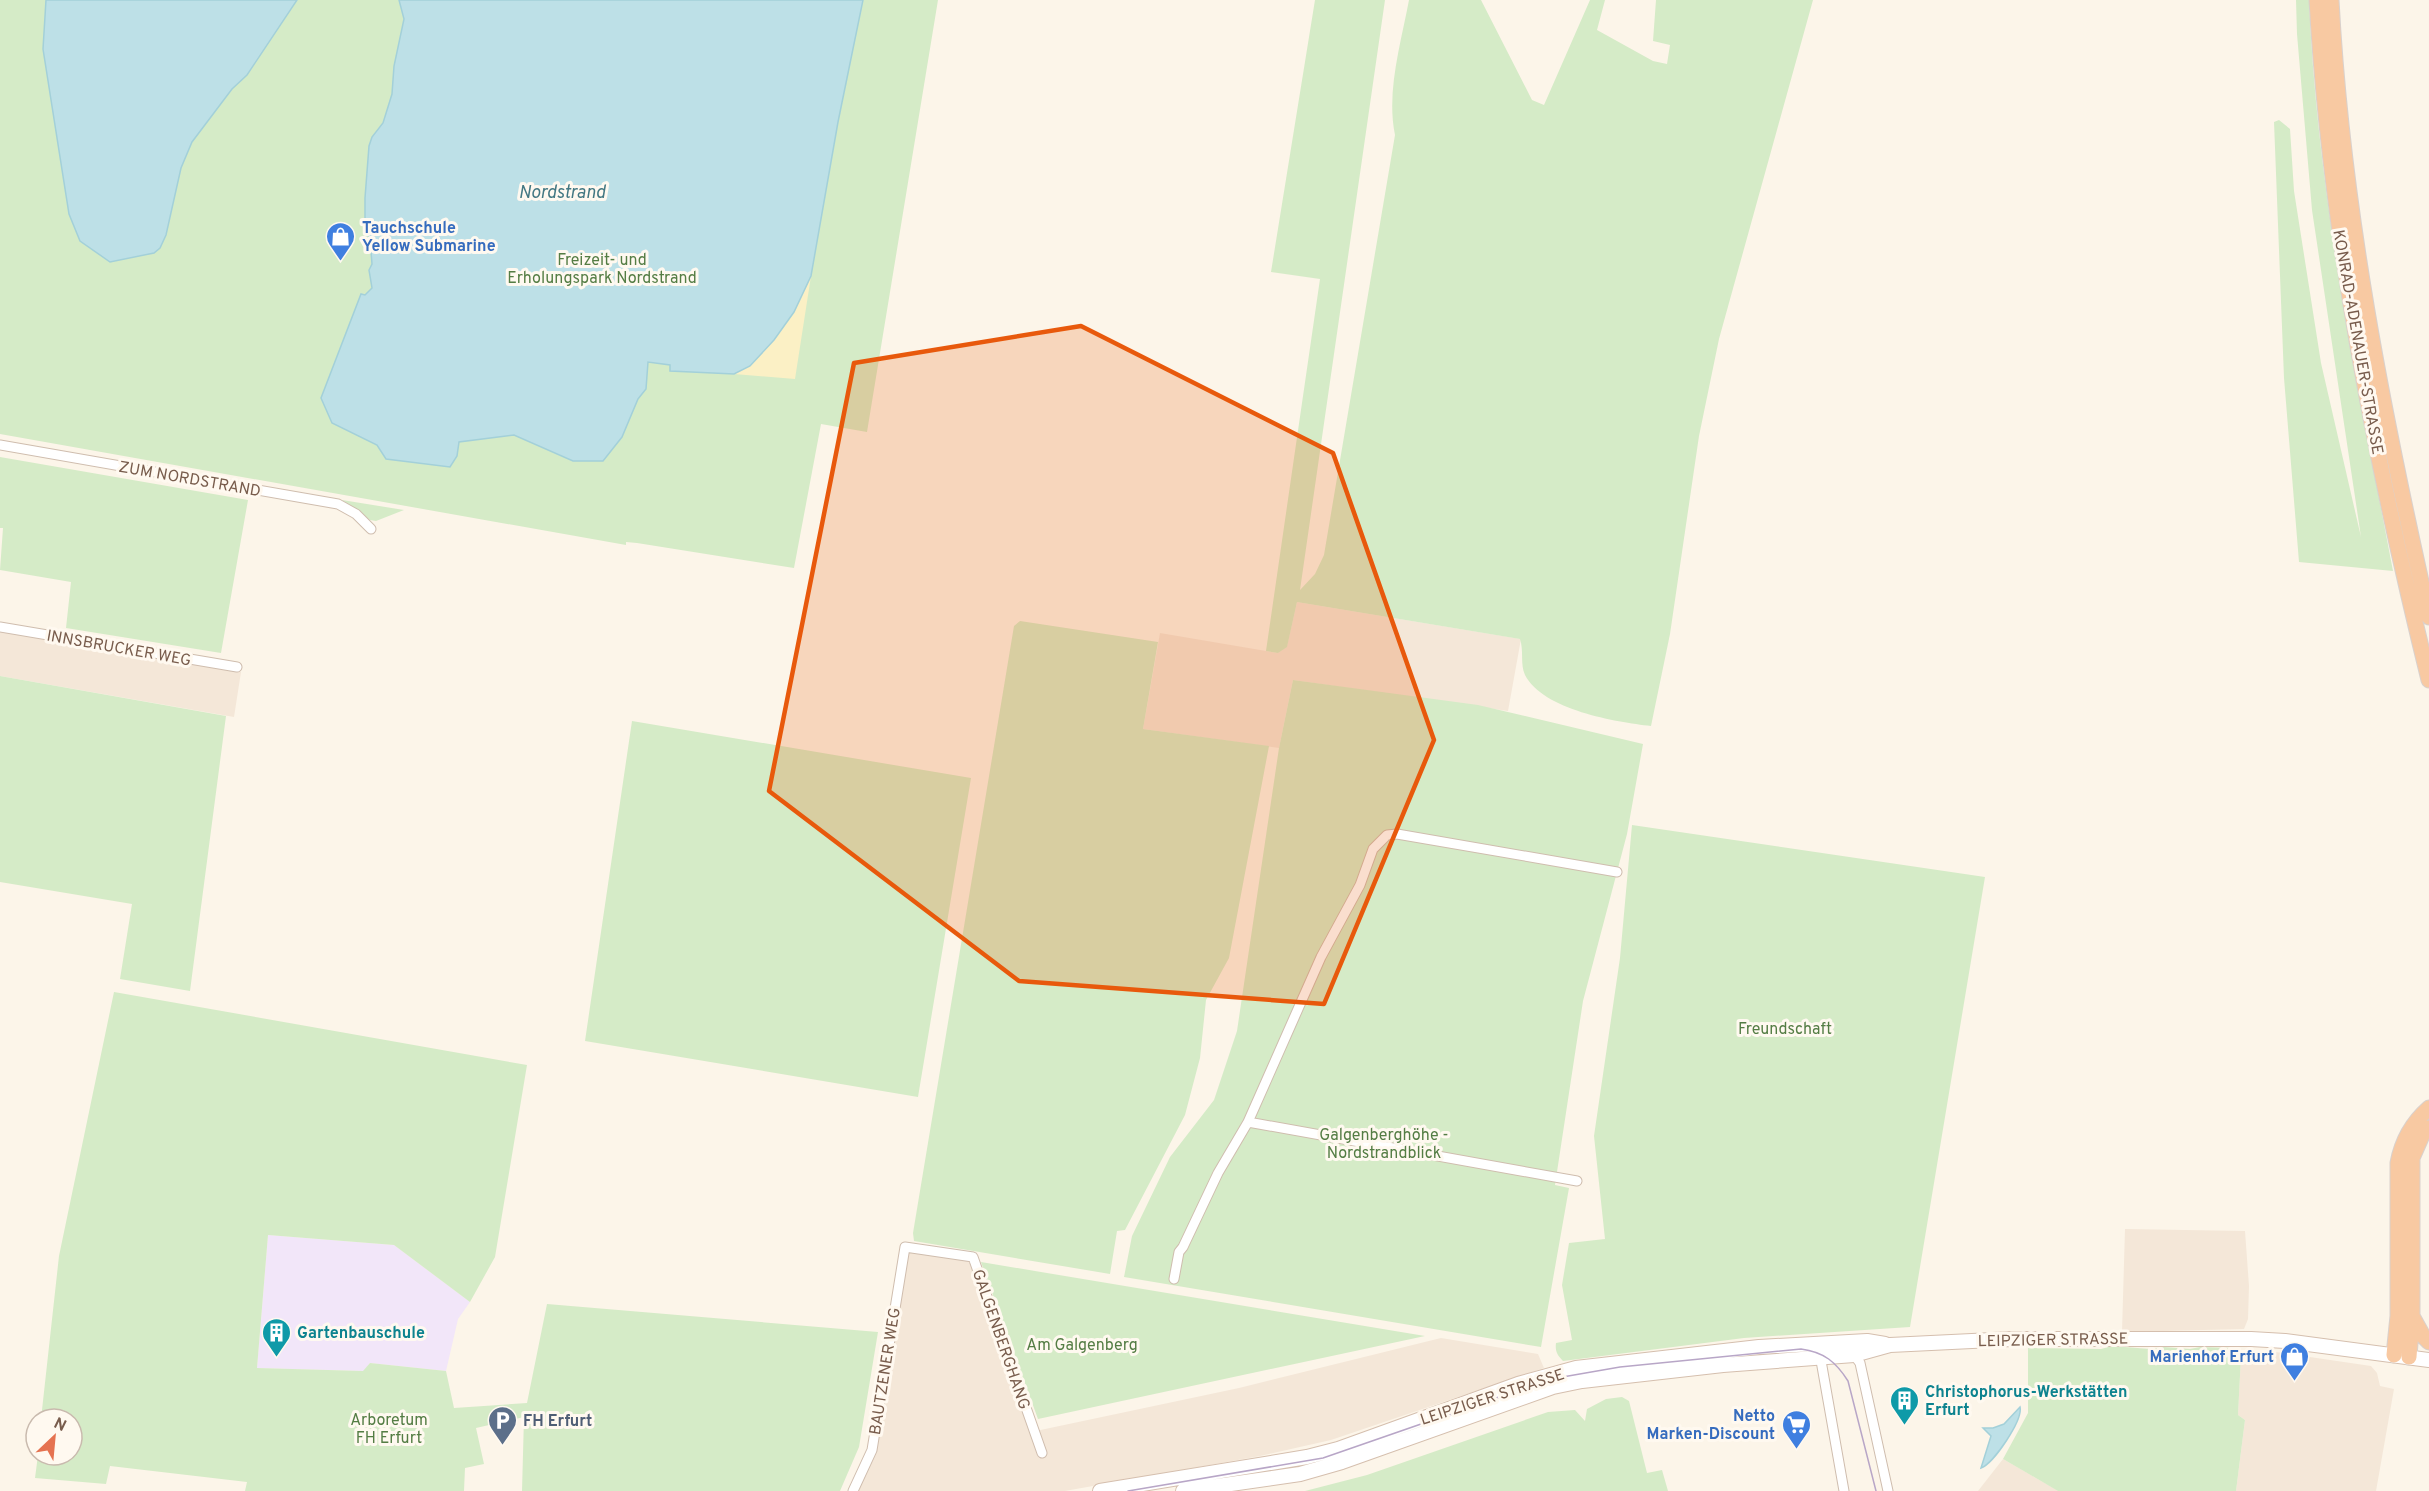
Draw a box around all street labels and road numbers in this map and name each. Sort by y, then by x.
street label: KONRAD-ADENAUER-STRASSE [2327,228,2387,456]
street label: ZUM NORDSTRAND [117,458,262,502]
street label: INNSBRUCKER WEG [45,626,192,672]
street label: GALGENBERGHANG [967,1267,1033,1412]
street label: BAUTZENER WEG [866,1306,906,1436]
street label: LEIPZIGER STRASSE [1978,1330,2129,1352]
street label: LEIPZIGER STRASSE [1418,1365,1567,1431]

